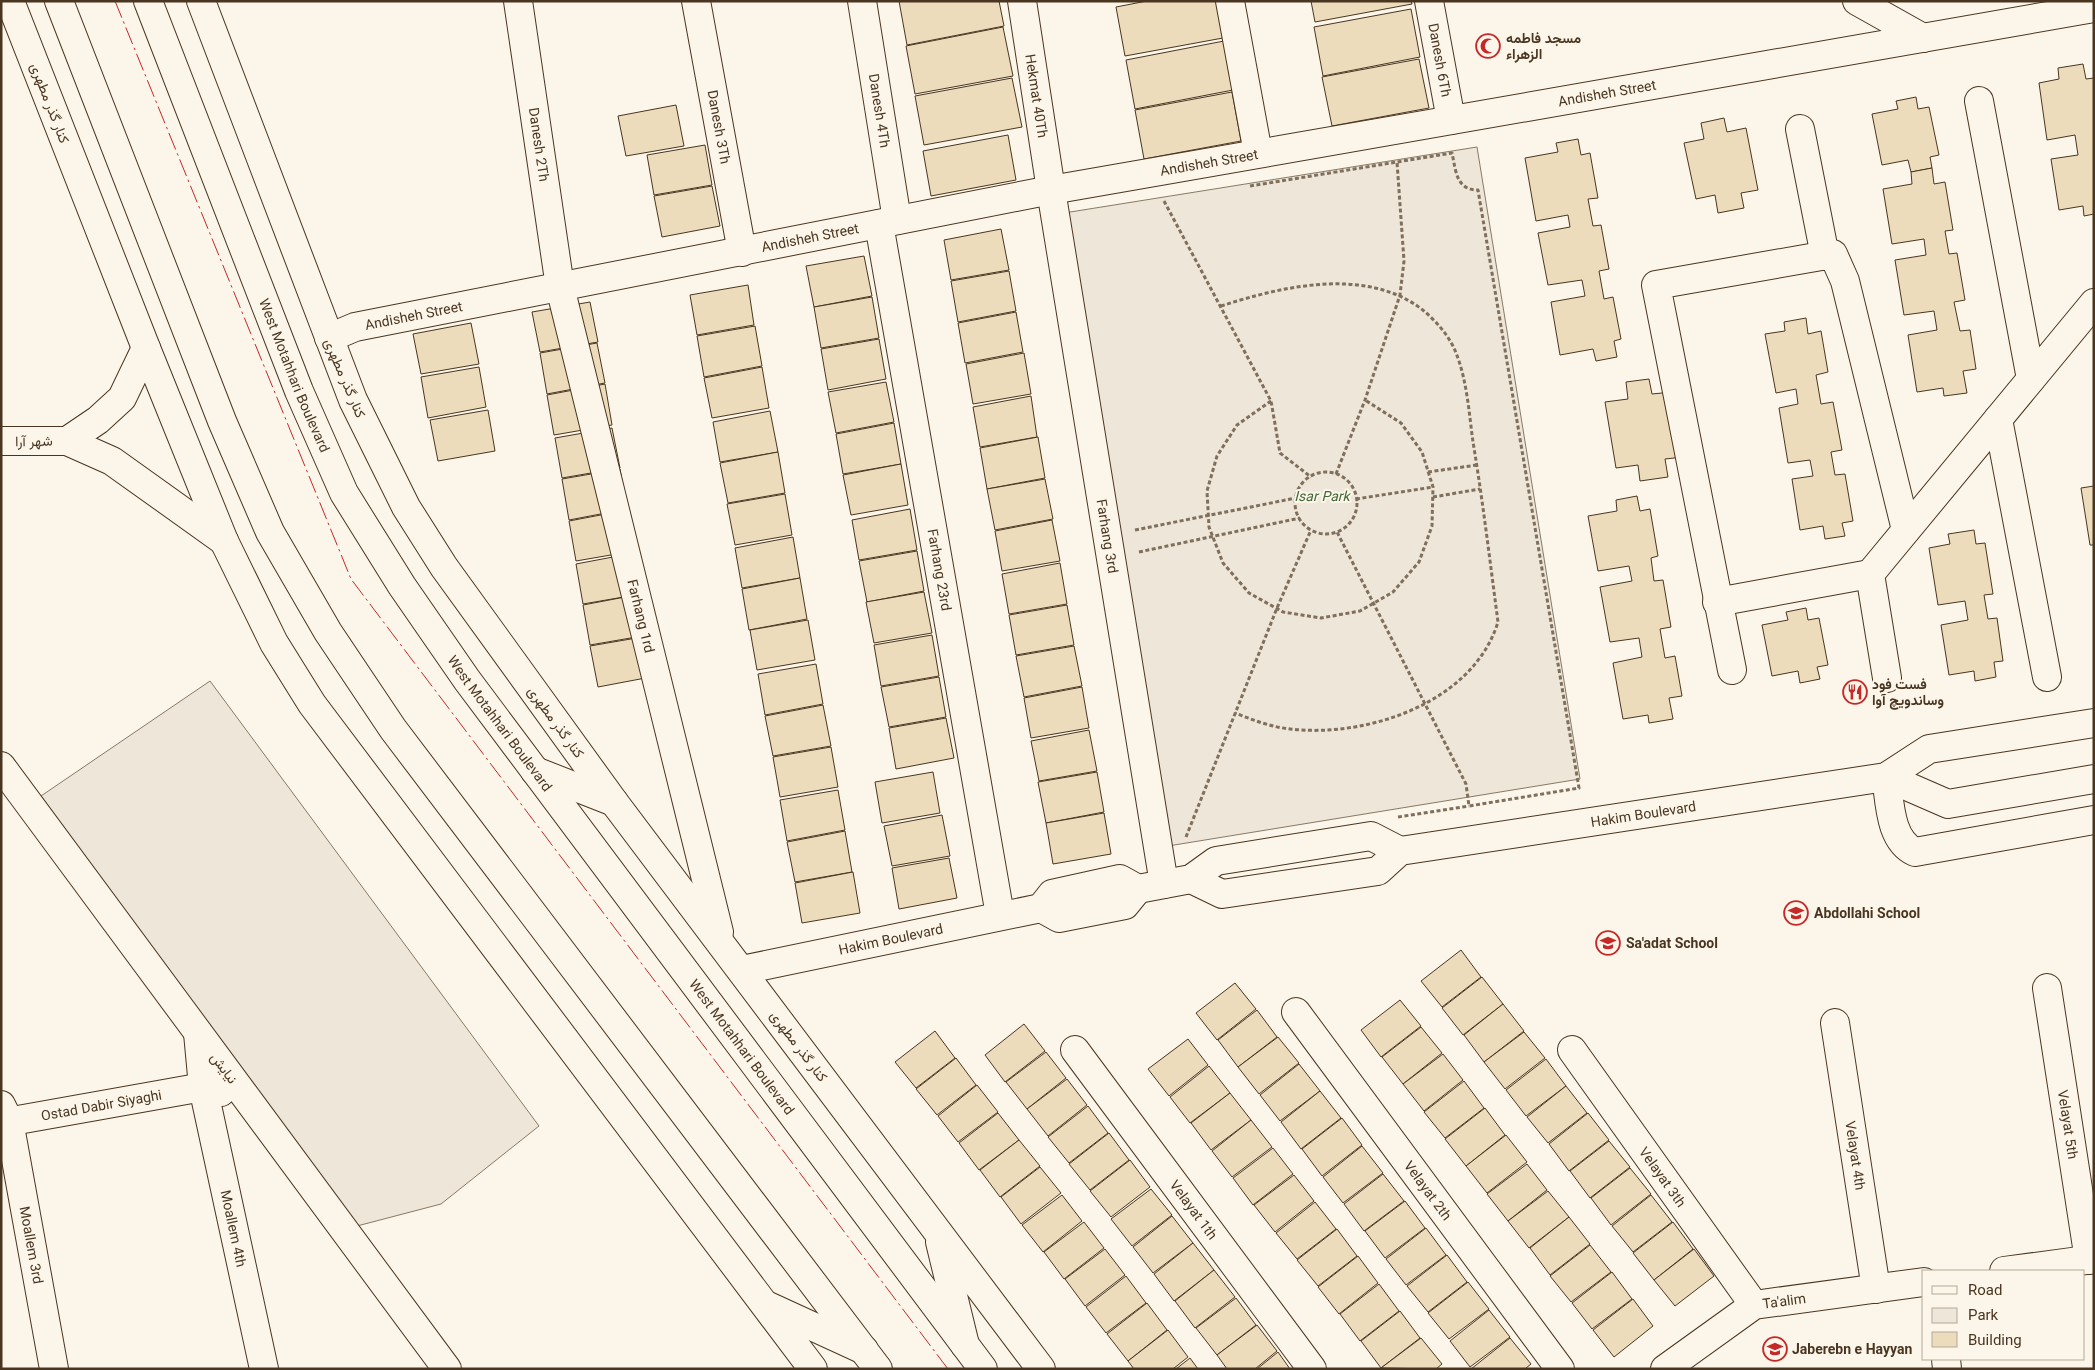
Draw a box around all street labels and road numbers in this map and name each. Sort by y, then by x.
street label: Danesh 6Th [1420,22,1456,99]
street label: Hekmat 40Th [1017,53,1052,140]
street label: کنار گذر مطهری [23,60,74,147]
street label: Danesh 4Th [861,72,894,150]
street label: Andisheh Street [1557,76,1658,114]
street label: Danesh 3Th [700,89,735,166]
street label: Danesh 2Th [521,106,553,183]
street label: Andisheh Street [1159,145,1260,184]
street label: Andisheh Street [760,219,862,260]
street label: West Motahhari Boulevard [251,296,334,457]
street label: Andisheh Street [363,297,465,338]
street label: کنار گذر مطهری [317,336,370,422]
street label: شهر آرا [15,432,53,454]
street label: Farhang 3rd [1089,498,1122,575]
street label: Farhang 23rd [920,527,956,613]
street label: Farhang 1rd [620,578,659,656]
street label: West Motahhari Boulevard [440,652,556,797]
street label: کنار گذر مطهری [521,683,588,764]
street label: Hakim Boulevard [1589,797,1698,835]
street label: Hakim Boulevard [837,920,945,963]
street label: West Motahhari Boulevard [682,976,798,1121]
street label: کنار گذر مطهری [763,1007,832,1088]
street label: نيايش [203,1049,242,1090]
street label: Ostad Dabir Siyaghi [40,1086,164,1129]
street label: Velayat 5th [2050,1089,2082,1161]
street label: Velayat 4th [1837,1120,1870,1192]
street label: Velayat 3th [1632,1143,1690,1213]
street label: Velayat 2th [1397,1157,1456,1226]
street label: Velayat 1th [1162,1176,1222,1245]
street label: Moallem 4th [213,1188,251,1270]
street label: Moallem 3rd [12,1205,47,1286]
street label: Ta'alim [1761,1289,1807,1317]

